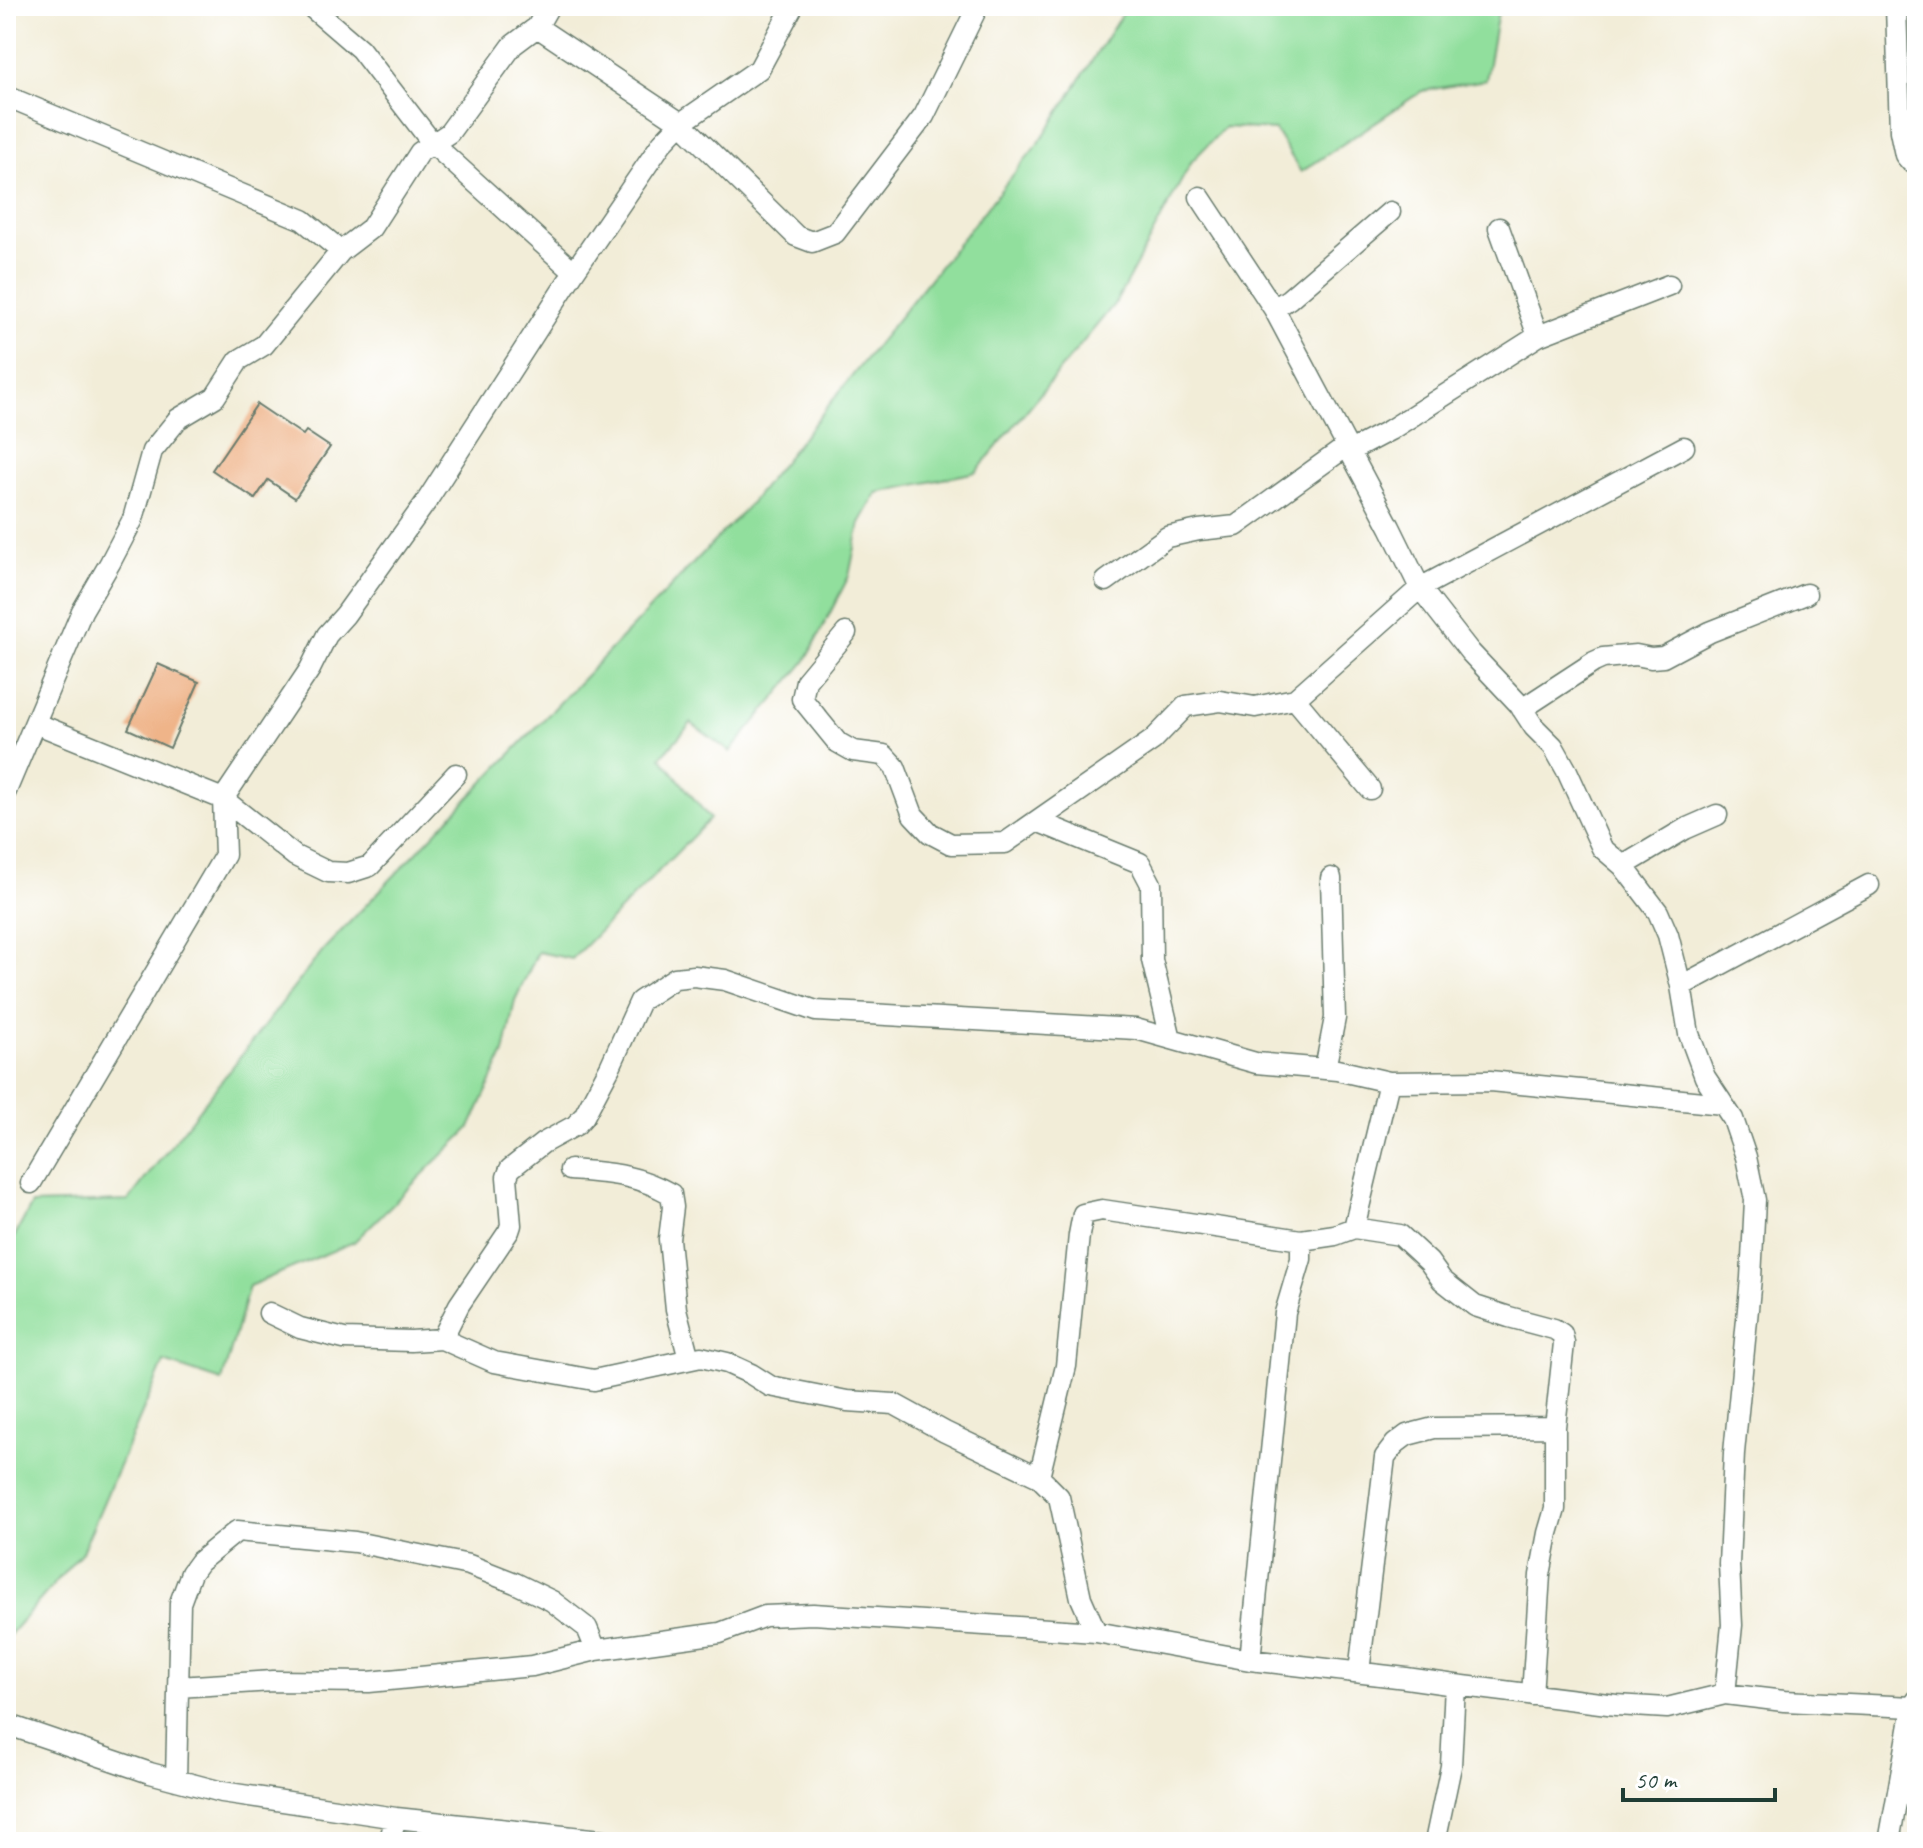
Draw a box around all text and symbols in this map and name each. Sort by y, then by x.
scale bar [1623,1752,1775,1802]
text: 50 m [1635,1765,1678,1795]

